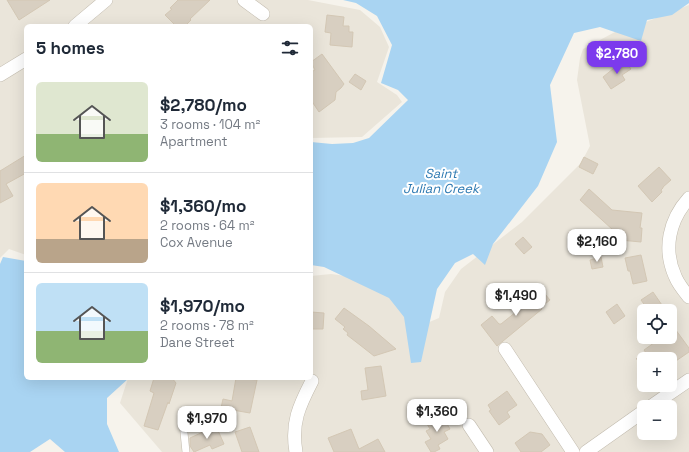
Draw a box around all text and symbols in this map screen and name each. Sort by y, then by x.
text: 5 homes [36,37,105,59]
icon: filters [279,37,301,59]
pin: $2,780 [584,41,650,75]
text: $2,780 [596,45,638,62]
text: $2,780/mo [160,94,247,116]
icon: home [68,98,116,146]
text: 3 rooms · 104 m² [160,116,260,133]
text: Apartment [160,133,228,150]
water label: Saint Julian Creek [403,165,481,197]
text: $1,360/mo [160,195,246,217]
icon: home [68,199,116,247]
text: 2 rooms · 64 m² [160,217,254,234]
pin: $2,160 [564,229,630,263]
text: $2,160 [576,233,618,250]
text: Cox Avenue [160,234,233,251]
pin: $1,490 [483,283,549,317]
text: $1,490 [495,287,537,304]
text: $1,970/mo [160,295,245,317]
icon: home [68,299,116,347]
map controls [637,304,677,440]
button: locate [637,304,677,344]
text: 2 rooms · 78 m² [160,317,254,334]
text: Dane Street [160,334,235,351]
button: + [637,352,677,392]
pin: $1,360 [404,399,470,433]
button: − [637,400,677,440]
text: $1,360 [416,403,458,420]
pin: $1,970 [174,406,240,440]
text: $1,970 [187,410,227,427]

